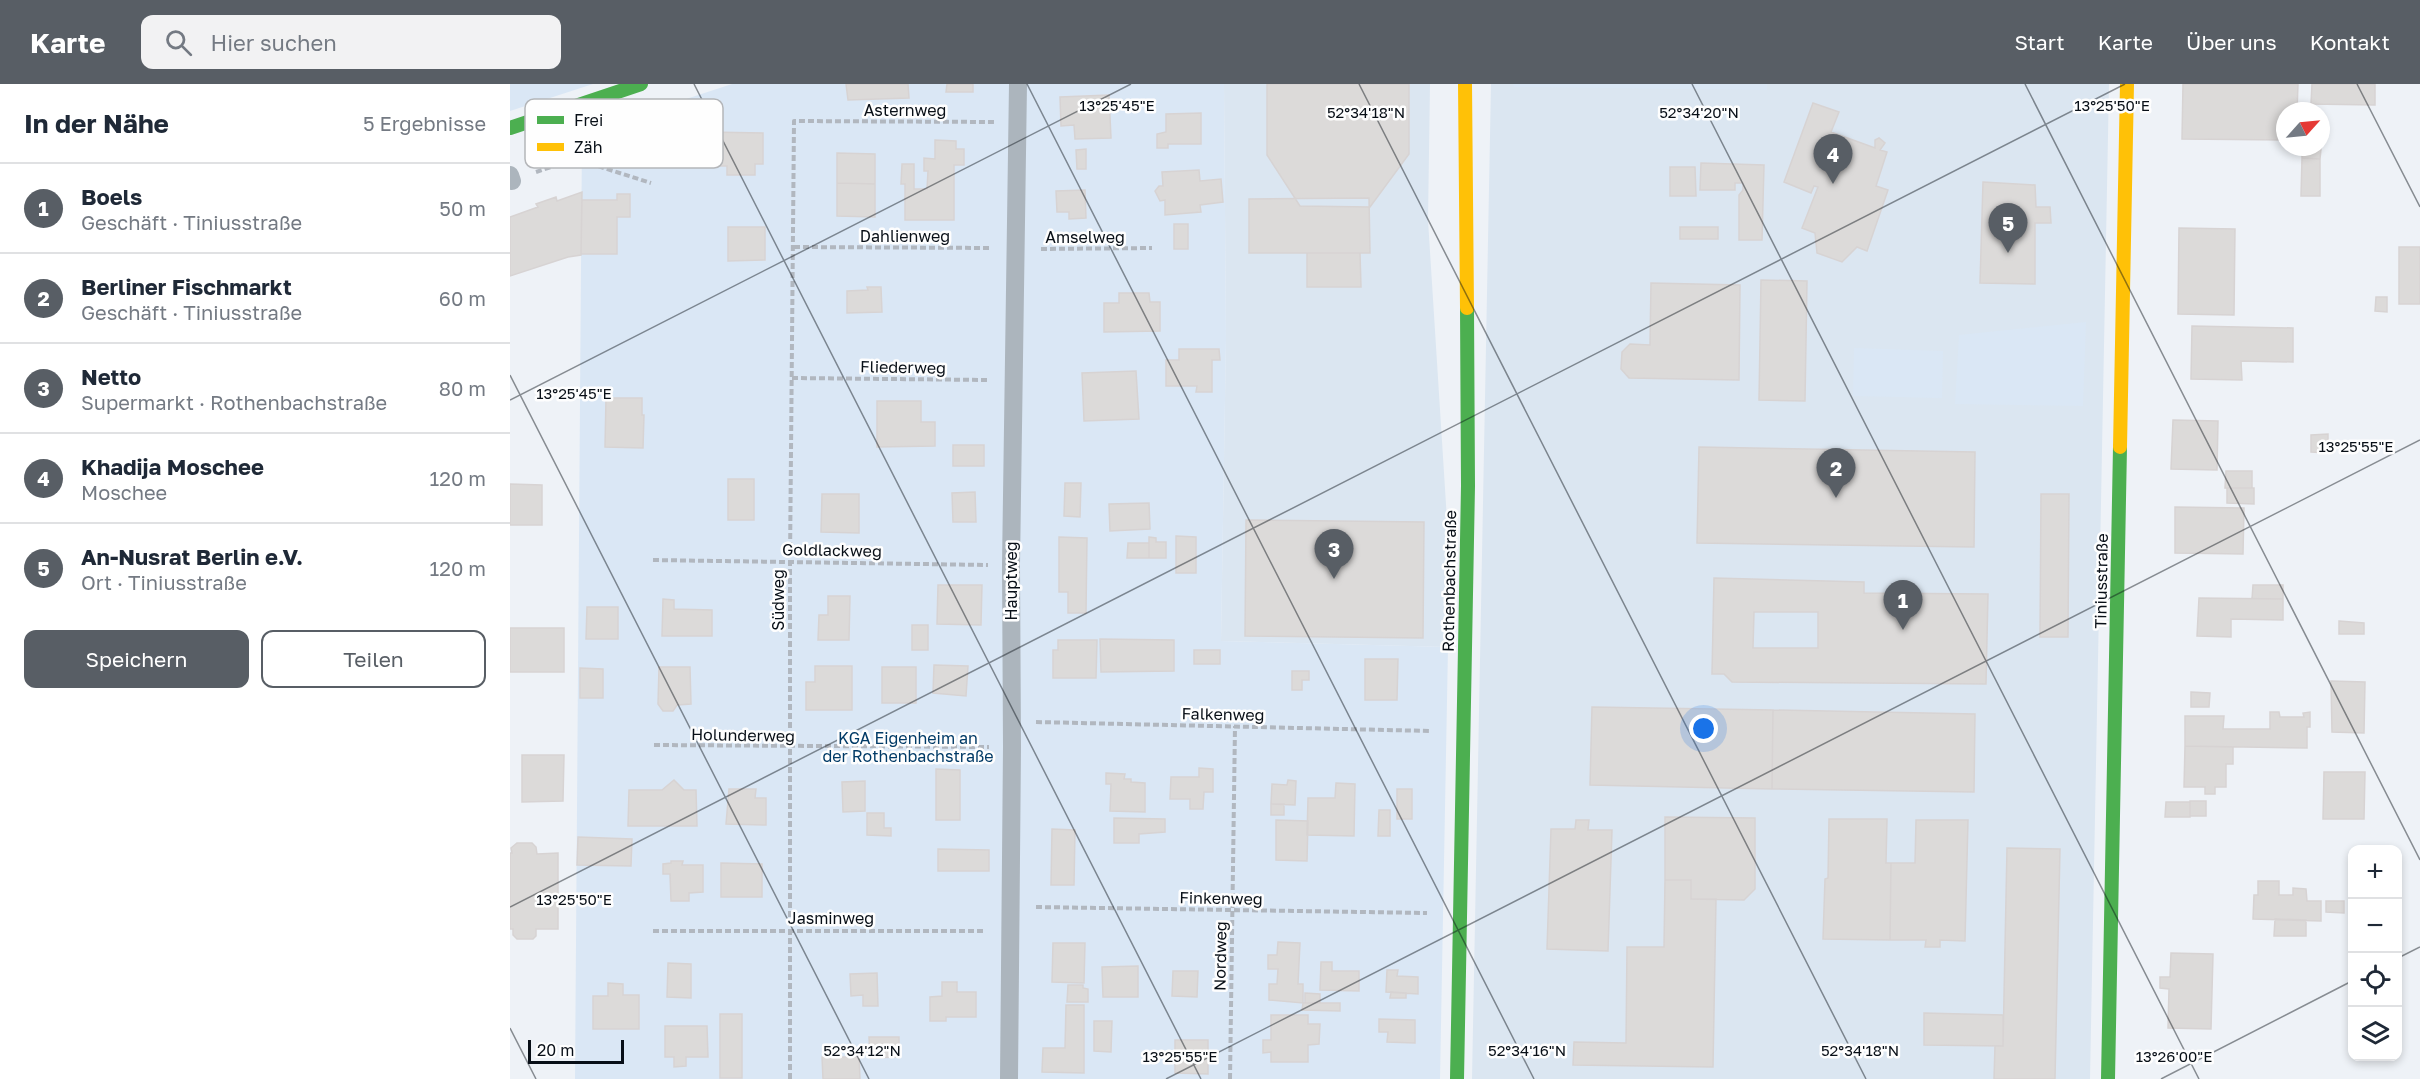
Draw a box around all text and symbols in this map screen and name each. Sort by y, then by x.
search box [141,15,561,69]
text: Karte [30,26,105,59]
icon: search [162,26,195,59]
text: Hier suchen [210,29,337,56]
text: Start [2014,29,2065,55]
text: Karte [2098,29,2153,55]
text: Über uns [2186,29,2277,55]
text: Kontakt [2310,29,2390,55]
text: 13°25'45"E [1079,96,1155,114]
text: 13°25'50"E [2074,96,2150,114]
legend [525,99,723,168]
street label: Asternweg [864,100,946,120]
north arrow [2276,102,2330,156]
text: 52°34'18"N [1327,103,1405,121]
text: 52°34'20"N [1659,103,1739,121]
text: In der Nähe [24,108,169,139]
text: Frei [574,110,603,130]
text: 5 Ergebnisse [363,111,486,135]
pin: 4 [1814,135,1852,184]
text: Zäh [574,137,602,157]
text: Boels [81,183,142,210]
text: 1 [38,196,49,220]
text: 50 m [439,196,486,220]
pin: 5 [1988,204,2028,253]
text: Geschäft · Tiniusstraße [81,210,302,234]
street label: Dahlienweg [860,226,950,246]
street label: Amselweg [1045,227,1125,247]
text: Berliner Fischmarkt [81,273,292,300]
text: 2 [37,286,50,310]
text: 60 m [439,286,486,310]
text: Geschäft · Tiniusstraße [81,300,302,324]
street label: Fliederweg [860,356,946,378]
text: Netto [81,363,141,390]
text: 3 [37,376,50,400]
text: 80 m [439,376,486,400]
text: 13°25'45"E [536,384,612,402]
text: Supermarkt · Rothenbachstraße [81,390,387,414]
text: 13°25'55"E [2318,437,2394,455]
pin: 2 [1816,448,1856,498]
text: Khadija Moschee [81,453,264,480]
text: 4 [37,466,50,490]
text: 120 m [430,466,486,490]
text: Moschee [81,480,167,504]
street label: Rothenbachstraße [1438,510,1460,652]
pin: 3 [1314,530,1354,579]
street label: Tiniusstraße [2090,533,2112,629]
street label: Goldlackweg [782,539,882,561]
street label: Hauptweg [1001,541,1021,621]
text: An-Nusrat Berlin e.V. [81,543,303,570]
text: 5 [37,556,50,580]
text: 120 m [430,556,486,580]
street label: Südweg [768,569,788,631]
text: Ort · Tiniusstraße [81,570,247,594]
pin: 1 [1884,580,1922,630]
button: Speichern [24,630,249,688]
button: Teilen [261,630,486,688]
street label: Falkenweg [1181,703,1265,725]
your location [1689,714,1718,743]
street label: Holunderweg [691,724,795,746]
park label: KGA Eigenheim an der Rothenbachstraße [822,728,994,766]
map controls [2348,845,2402,1061]
button: + [2348,845,2402,899]
street label: Finkenweg [1179,887,1263,909]
text: 13°25'50"E [536,890,612,908]
button: − [2348,899,2402,953]
street label: Jasminweg [788,908,874,928]
street label: Nordweg [1209,921,1231,991]
button: locate [2348,953,2402,1007]
button: layers [2348,1007,2402,1061]
scale bar [528,1037,624,1064]
text: 20 m [537,1040,574,1060]
text: 52°34'12"N [823,1041,901,1059]
text: 52°34'16"N [1488,1041,1566,1059]
text: 52°34'18"N [1821,1041,1899,1059]
text: 13°25'55"E [1142,1047,1218,1065]
text: 13°26'00"E [2136,1047,2212,1065]

